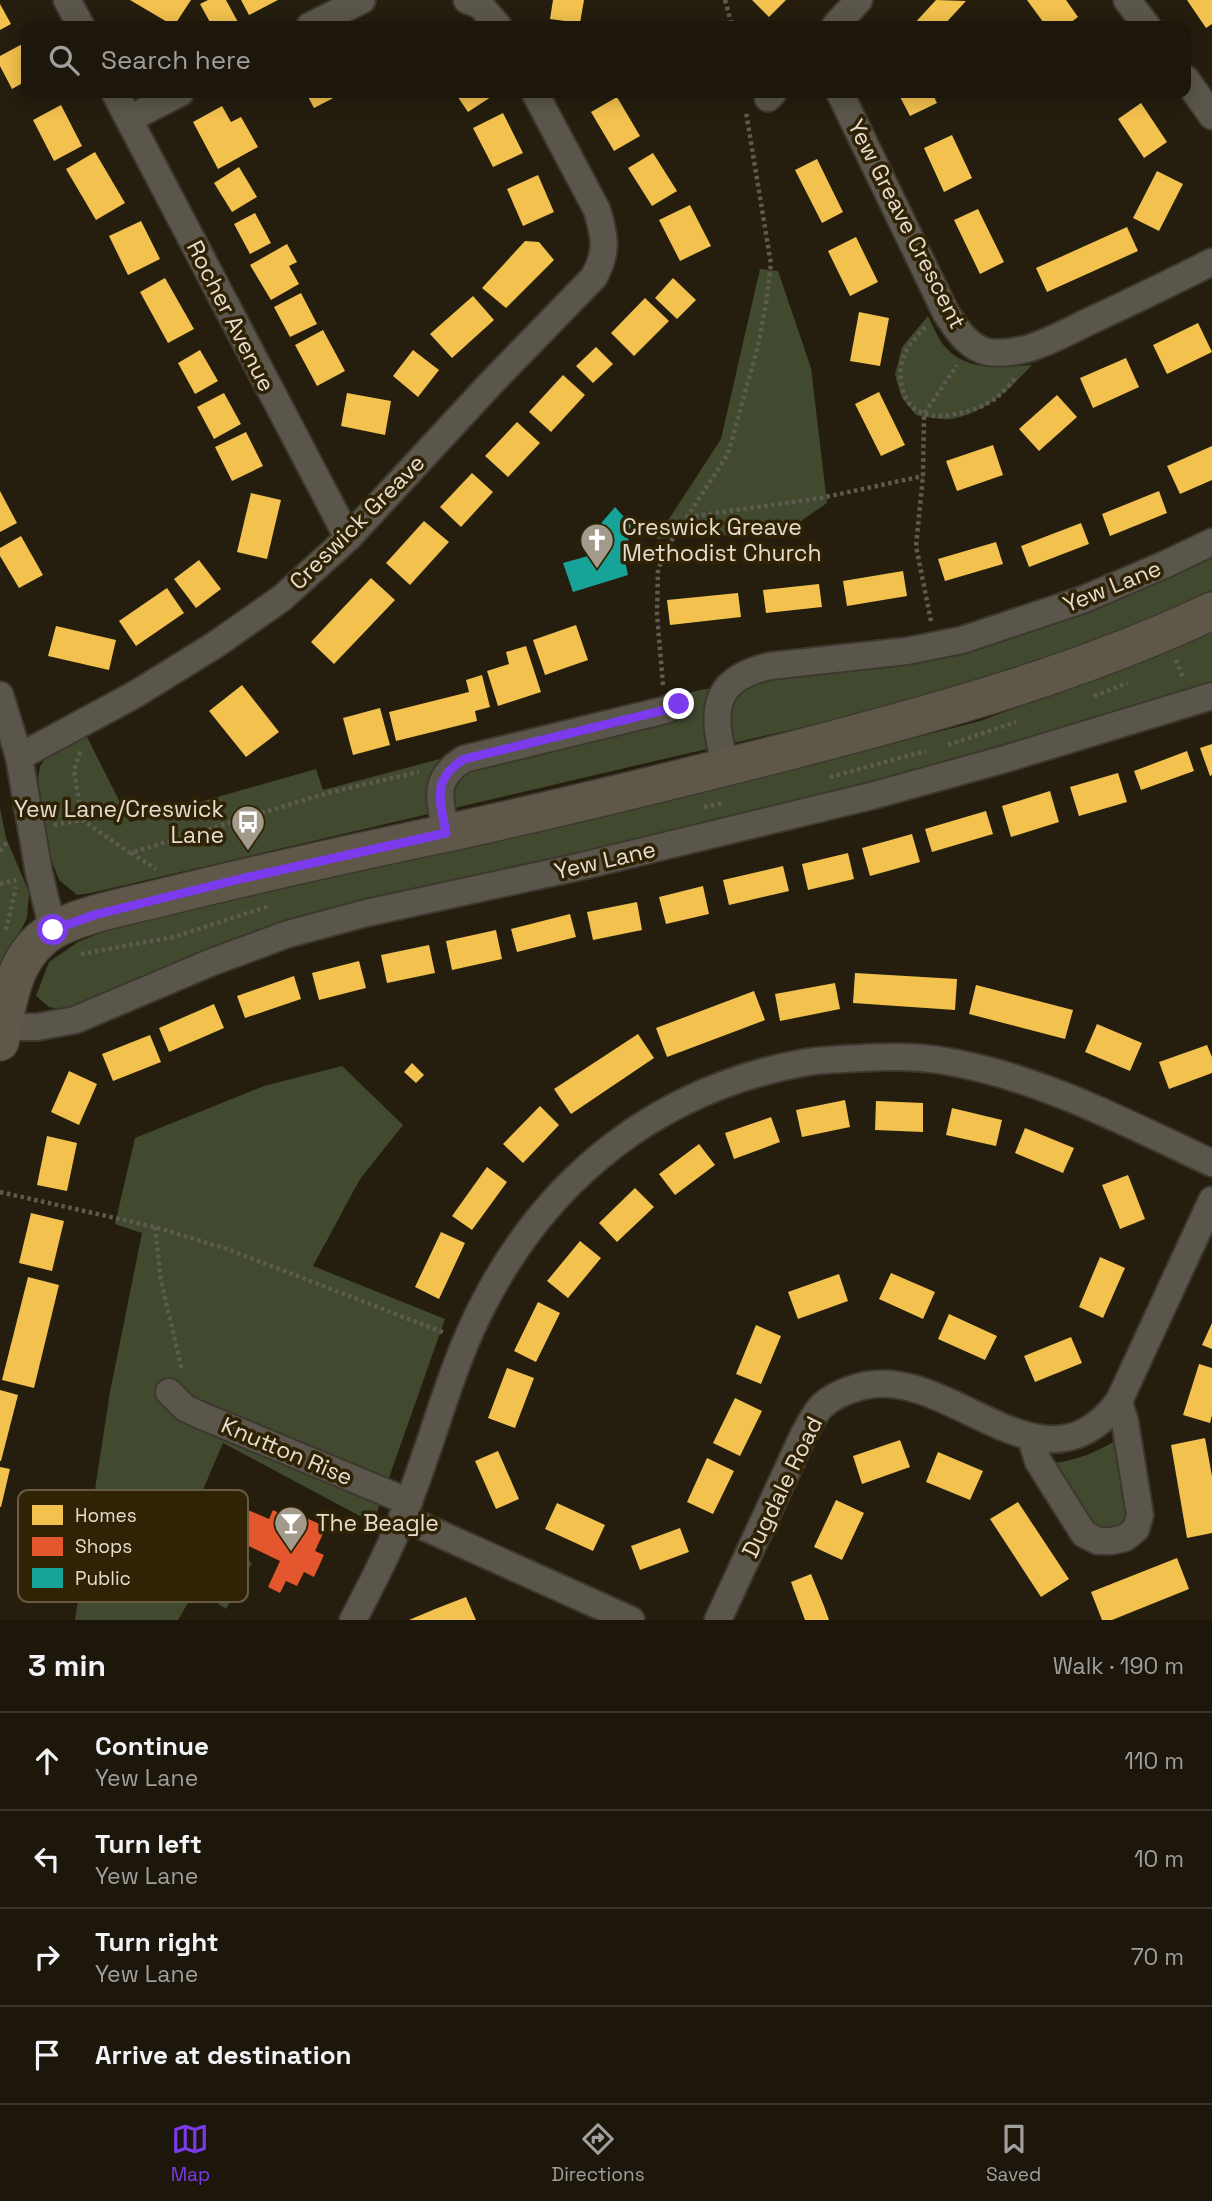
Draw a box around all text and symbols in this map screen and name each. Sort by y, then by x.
search box [21,21,1191,98]
icon: search [45,41,83,79]
text: Search here [101,43,251,77]
street label: Yew Greave Crescent [841,114,973,334]
street label: Rocher Avenue [180,235,282,397]
street label: Creswick Greave [283,448,431,596]
place label: Creswick Greave Methodist Church [622,512,822,568]
church icon: Creswick Greave Methodist Church [578,521,616,570]
street label: Yew Lane [1059,553,1165,619]
route end [663,688,694,719]
place label: Yew Lane/Creswick Lane [14,794,224,850]
bus stop icon: Yew Lane/Creswick Lane [229,803,267,852]
street label: Yew Lane [551,834,659,886]
route start [37,914,68,945]
street label: Knutton Rise [217,1410,357,1492]
street label: Dugdale Road [735,1411,829,1563]
legend [18,1490,248,1602]
text: Homes [75,1503,137,1528]
bar icon: The Beagle [272,1504,310,1553]
place label: The Beagle [316,1508,439,1538]
text: Shops [75,1534,132,1559]
text: Public [75,1566,131,1591]
text: 3 min [28,1646,106,1685]
text: Walk · 190 m [1053,1651,1184,1681]
text: Continue [95,1729,209,1763]
icon: ahead [28,1742,66,1780]
text: 110 m [1124,1746,1184,1776]
text: Yew Lane [95,1763,198,1793]
text: Turn left [95,1827,202,1861]
icon: left [28,1840,66,1878]
text: 10 m [1134,1844,1184,1874]
text: Yew Lane [95,1861,198,1891]
text: Turn right [95,1925,219,1959]
icon: right [28,1938,66,1976]
text: 70 m [1131,1942,1184,1972]
text: Yew Lane [95,1959,198,1989]
icon: arrive [28,2036,66,2074]
text: Arrive at destination [95,2038,352,2072]
tab: Map [171,2120,210,2187]
tab: Directions [552,2120,645,2187]
tab: Saved [986,2120,1041,2187]

